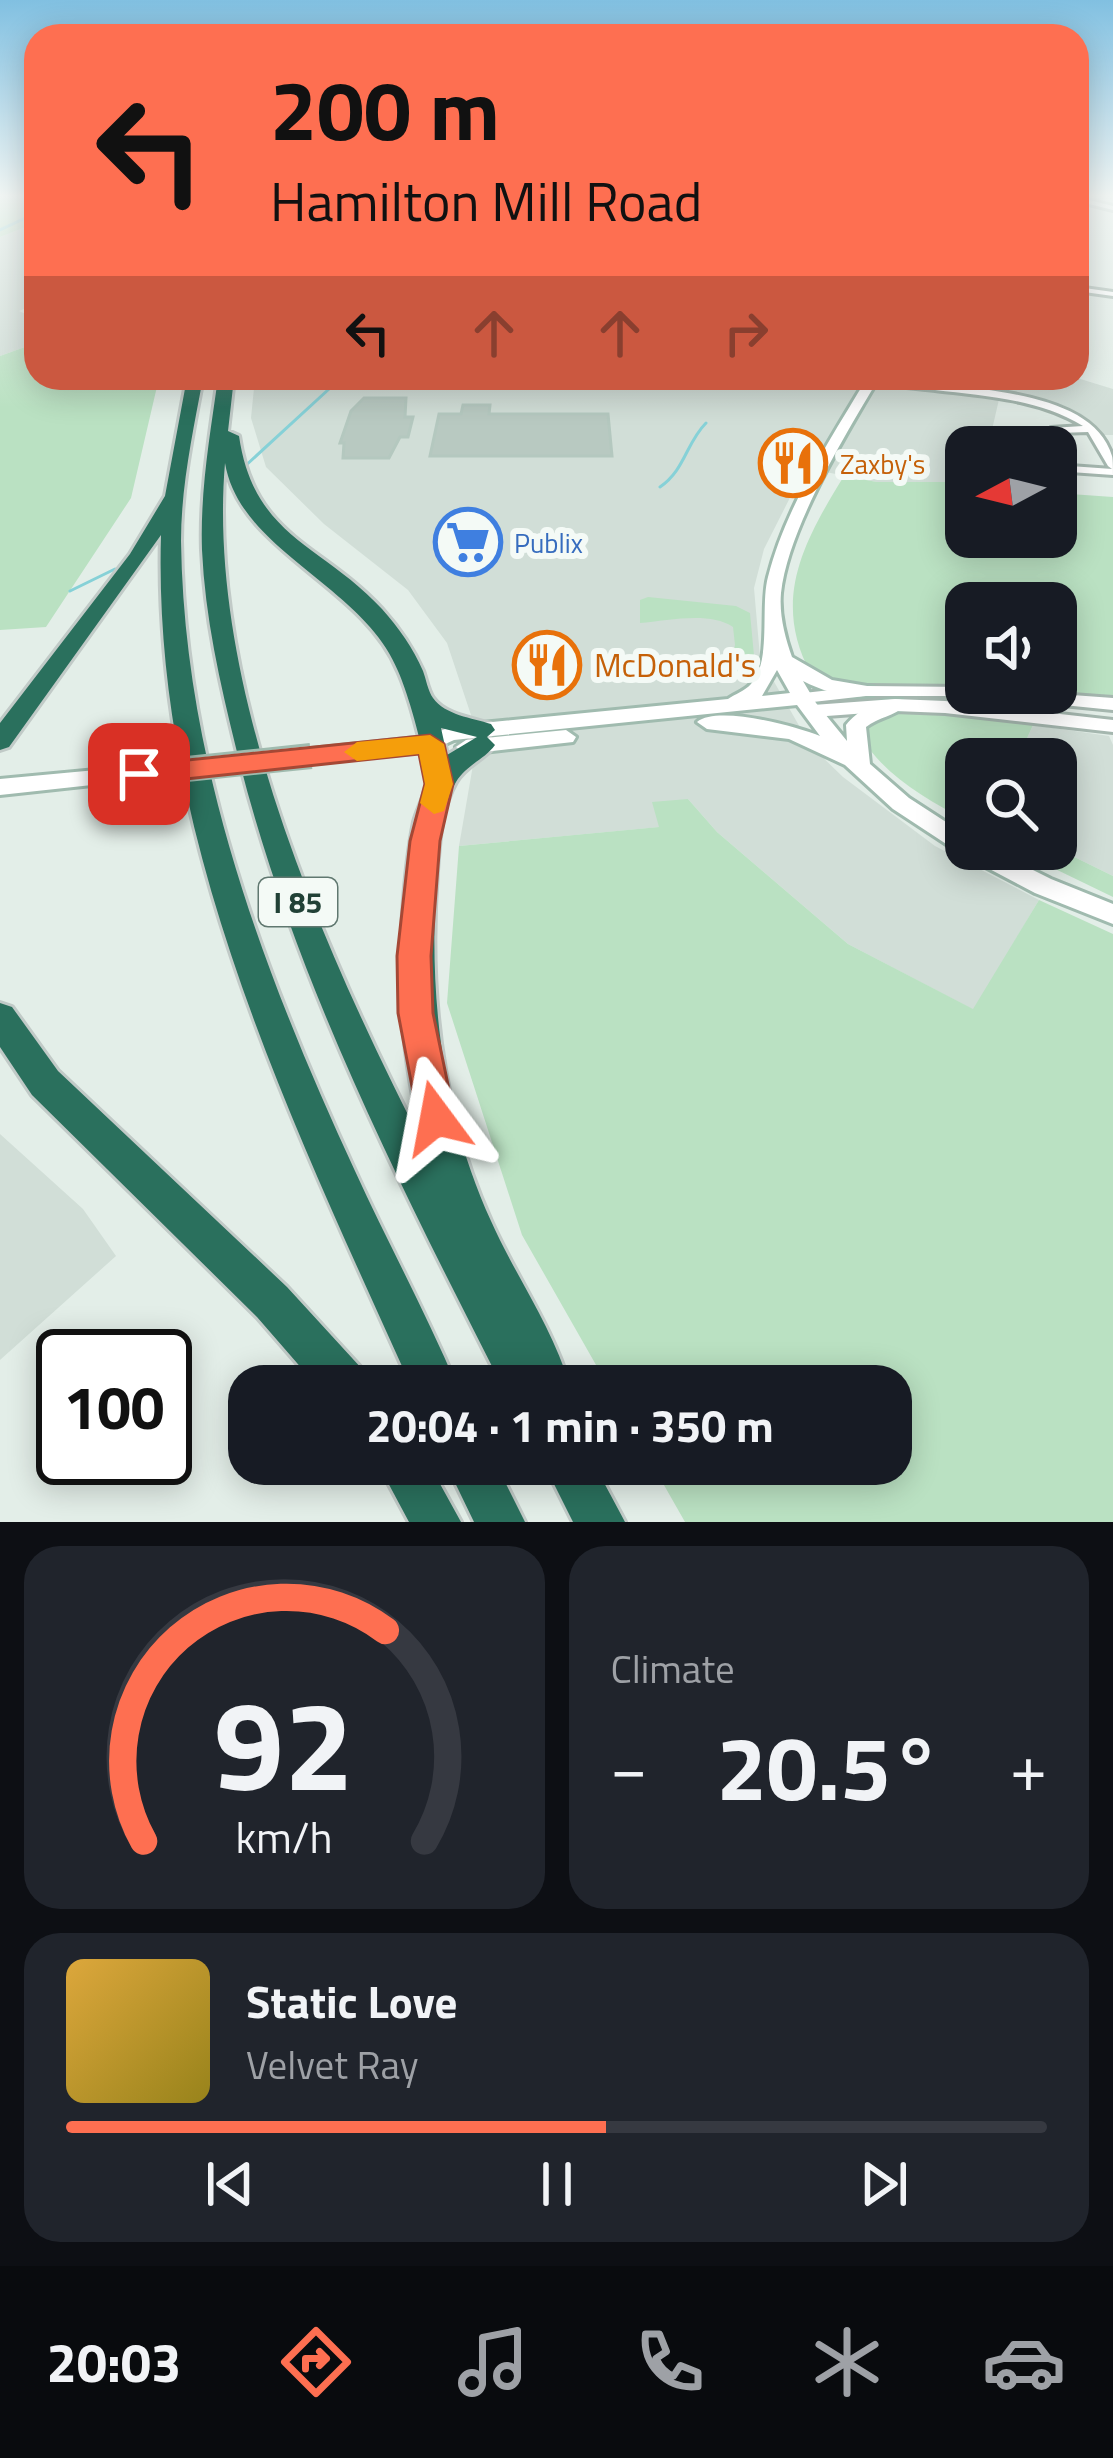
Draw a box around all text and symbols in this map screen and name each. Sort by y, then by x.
text: 200 m [270,45,500,173]
icon: left [72,72,228,228]
text: Hamilton Mill Road [270,160,702,242]
icon: left [335,300,401,366]
icon: ahead [461,300,527,366]
icon: ahead [587,300,653,366]
icon: right [713,300,779,366]
north arrow [945,426,1077,558]
map controls [945,426,1077,870]
restaurant icon: Zaxby's [758,428,828,498]
place label: Zaxby's [840,443,925,484]
supermarket icon: Publix [433,507,503,577]
place label: Publix [514,522,583,563]
button: sound [945,582,1077,714]
restaurant icon: McDonald's [512,630,582,700]
place label: McDonald's [594,640,756,690]
pin [88,723,190,825]
button: search [945,738,1077,870]
icon: arrive [106,741,172,807]
road number: I 85 [259,878,337,926]
position arrow [373,1055,499,1181]
speed limit sign: 100 [36,1329,192,1485]
text: 20:04 · 1 min · 350 m [366,1391,774,1459]
text: Climate [611,1639,735,1698]
text: 92 [214,1649,354,1838]
text: 20.5° [716,1698,941,1835]
text: − [611,1716,647,1817]
text: + [1010,1716,1047,1817]
text: km/h [236,1803,333,1869]
text: Static Love [246,1967,458,2035]
text: Velvet Ray [246,2035,419,2094]
icon: previous [197,2151,263,2217]
icon: pause [524,2151,590,2217]
icon: next [851,2151,917,2217]
icon: directions [274,2320,358,2404]
icon: music [451,2320,535,2404]
icon: phone [628,2320,712,2404]
icon: climate [805,2320,889,2404]
icon: car [982,2320,1066,2404]
text: 20:03 [47,2321,181,2403]

